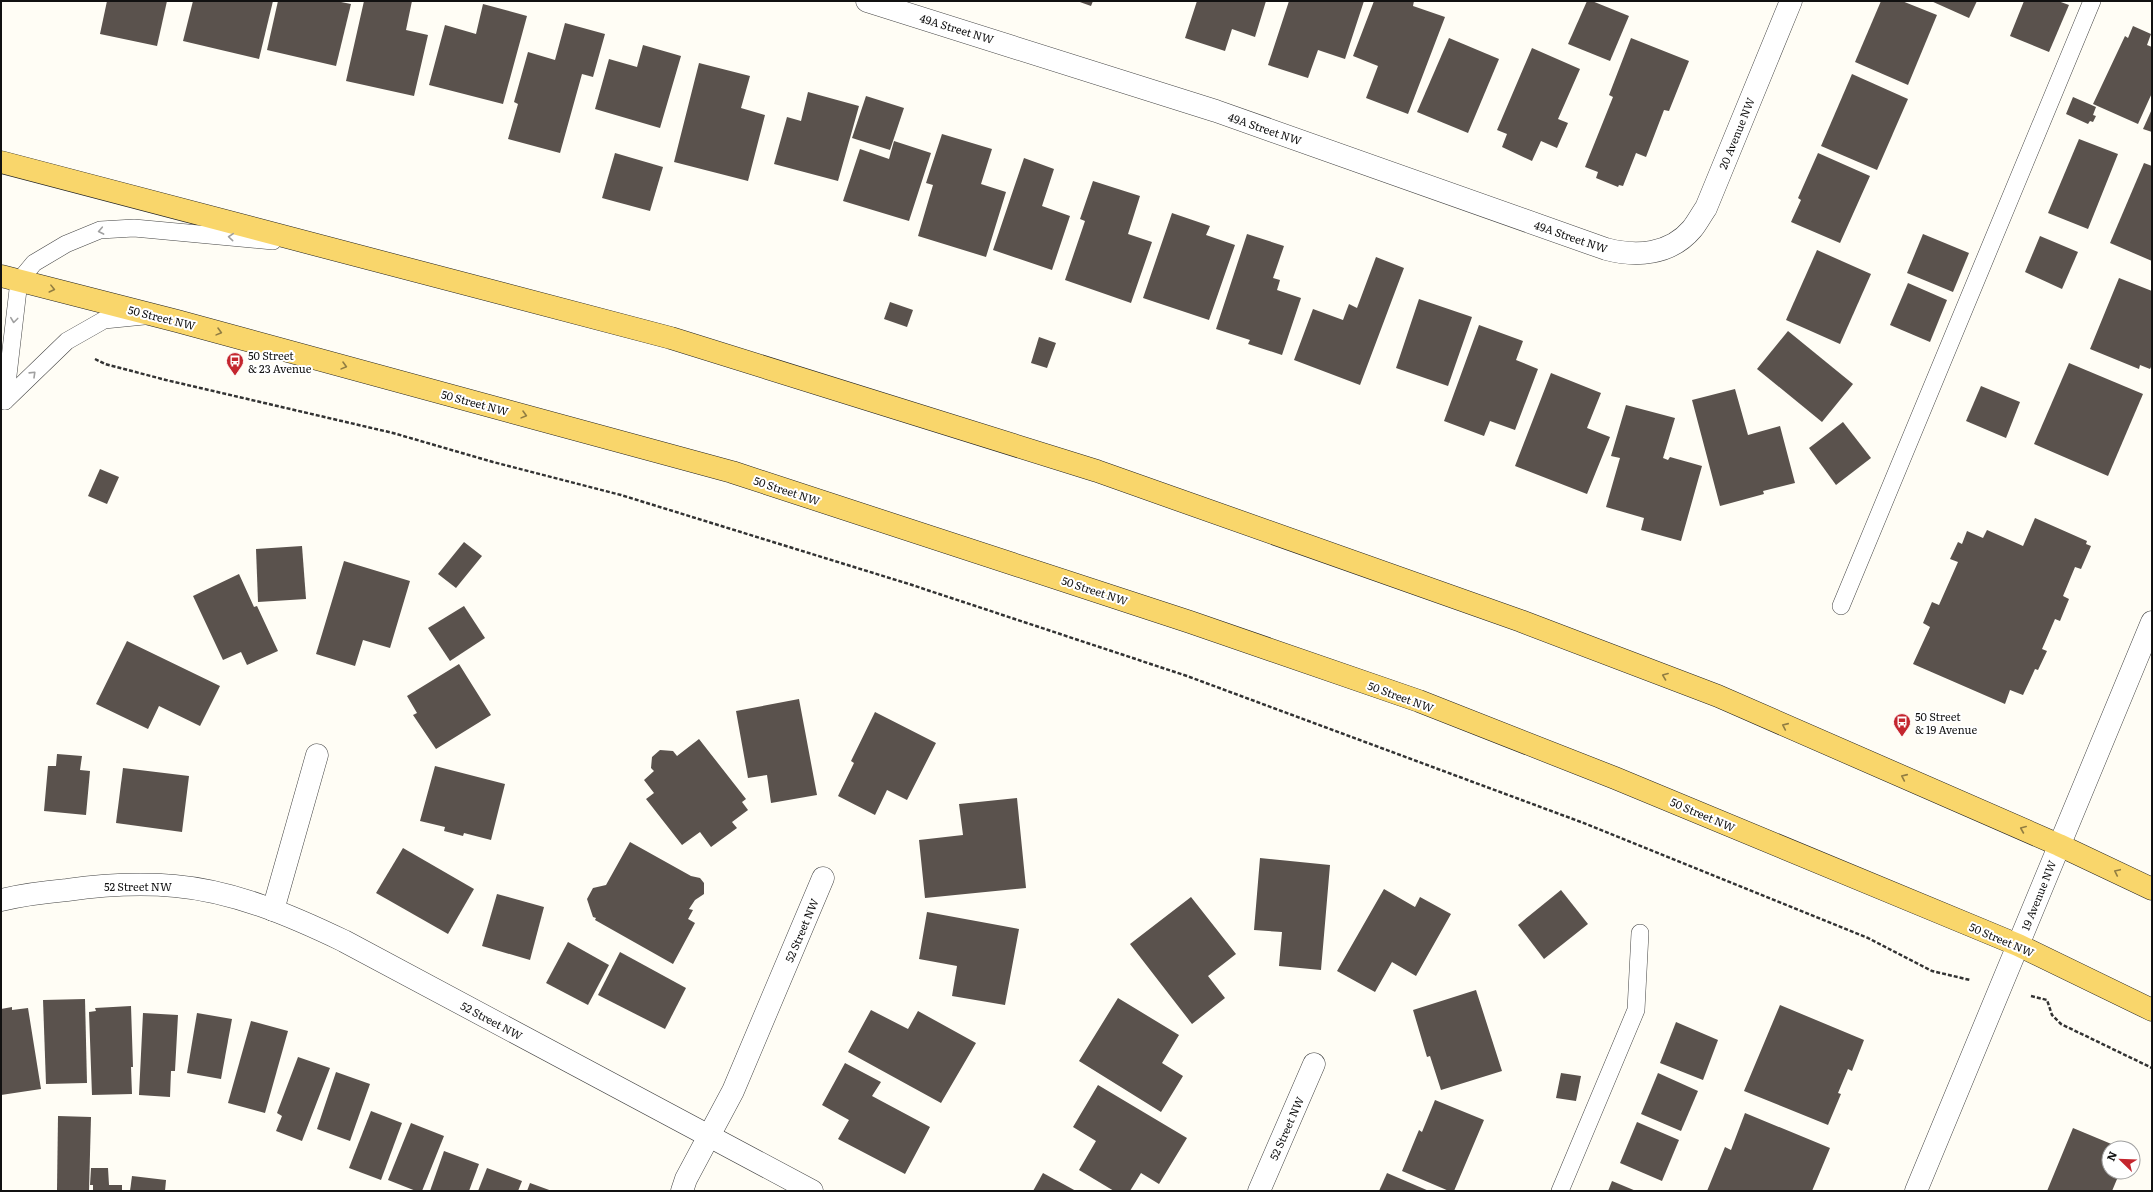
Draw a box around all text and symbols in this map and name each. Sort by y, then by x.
street label: 49A Street NW [918,9,996,47]
street label: 20 Avenue NW [1714,95,1758,171]
street label: 49A Street NW [1226,108,1304,148]
street label: 49A Street NW [1532,216,1610,256]
one-way arrow [98,226,105,234]
one-way arrow [228,233,234,242]
one-way arrow [49,285,56,293]
street label: 50 Street NW [127,301,197,333]
one-way arrow [10,317,19,323]
one-way arrow [215,327,222,336]
place label: 50 Street & 23 Avenue [248,347,312,376]
bus stop icon: 50 Street & 23 Avenue [225,351,245,376]
one-way arrow [341,361,348,370]
one-way arrow [28,371,36,379]
street label: 50 Street NW [440,385,510,419]
one-way arrow [520,410,527,419]
street label: 50 Street NW [752,472,822,508]
street label: 50 Street NW [1060,572,1130,608]
one-way arrow [1661,673,1668,681]
street label: 50 Street NW [1366,677,1436,715]
place label: 50 Street & 19 Avenue [1915,708,1977,737]
bus stop icon: 50 Street & 19 Avenue [1892,712,1912,737]
one-way arrow [1781,722,1788,730]
one-way arrow [1901,774,1908,782]
street label: 50 Street NW [1668,793,1738,835]
one-way arrow [2020,826,2027,834]
street label: 19 Avenue NW [2017,857,2059,933]
one-way arrow [2113,869,2121,877]
street label: 52 Street NW [104,878,172,894]
street label: 52 Street NW [780,896,822,964]
street label: 50 Street NW [1967,918,2037,960]
street label: 52 Street NW [458,997,526,1043]
street label: 52 Street NW [1265,1094,1307,1162]
north arrow [2101,1140,2141,1180]
text: N [2102,1148,2120,1163]

